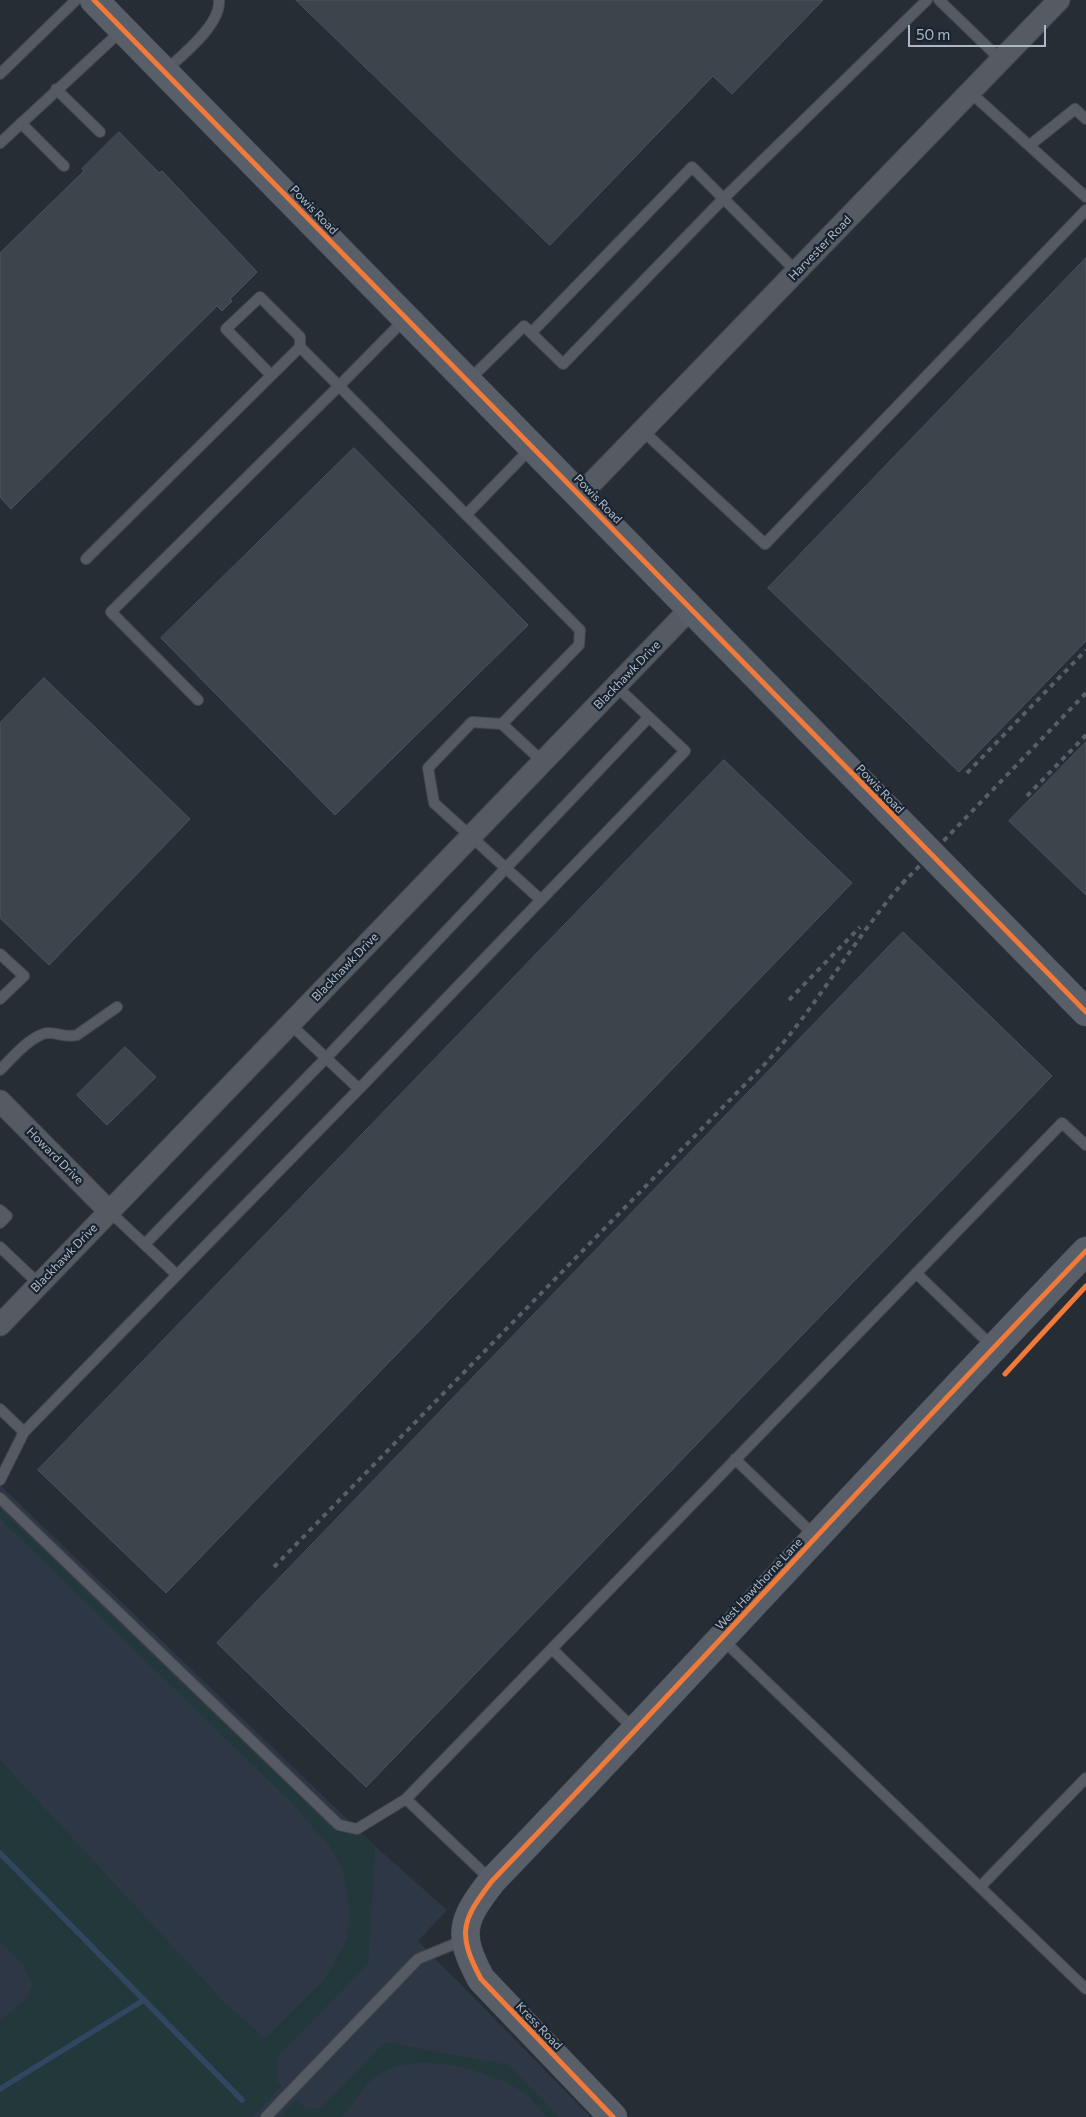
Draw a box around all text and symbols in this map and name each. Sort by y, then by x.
scale bar [911,15,1048,47]
text: 50 m [916,25,950,43]
street label: Powis Road [287,182,341,238]
street label: Harvester Road [786,213,854,283]
street label: Powis Road [571,471,625,527]
street label: Blackhawk Drive [591,638,663,712]
street label: Powis Road [853,761,907,817]
street label: Blackhawk Drive [309,930,381,1004]
street label: Howard Drive [24,1125,86,1187]
street label: Blackhawk Drive [28,1221,100,1295]
street label: West Hawthorne Lane [713,1535,805,1633]
street label: Kress Road [513,1999,565,2053]

